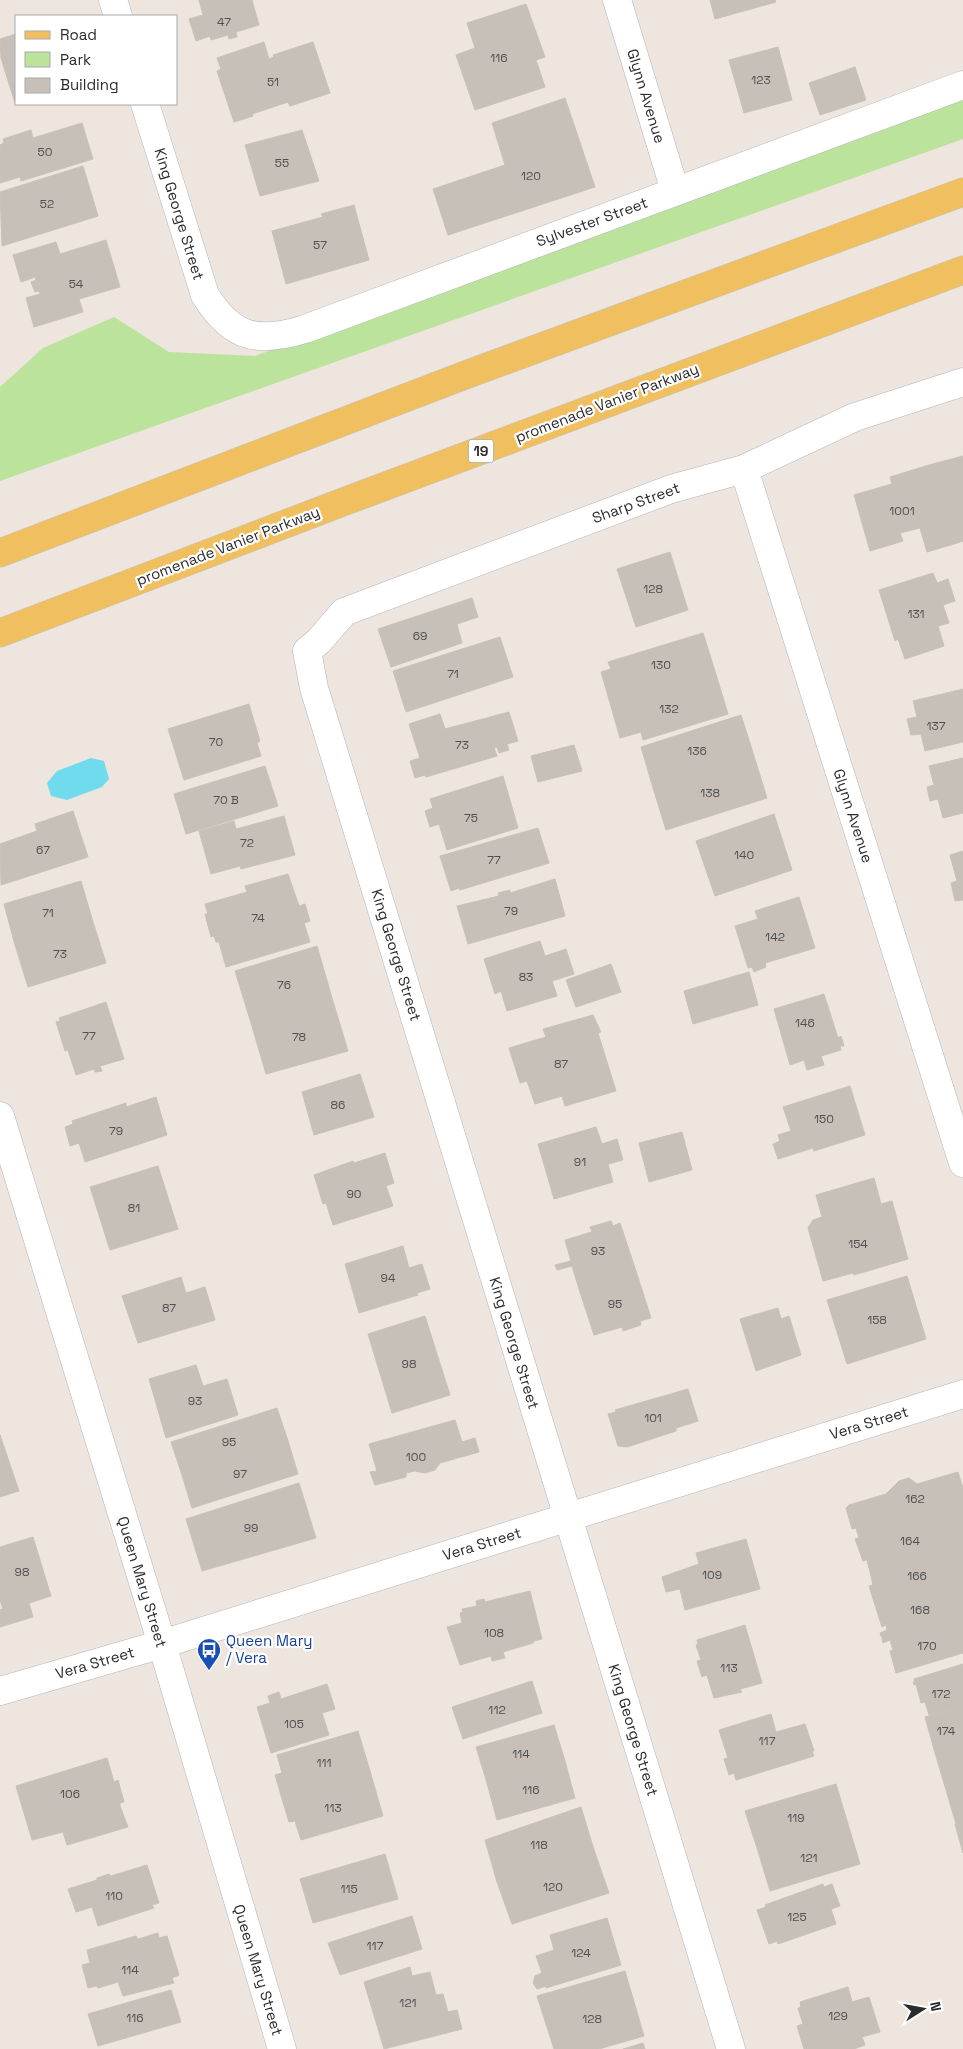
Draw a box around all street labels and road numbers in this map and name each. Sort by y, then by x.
street label: Glynn Avenue [623,46,670,145]
street label: King George Street [150,145,209,282]
street label: Sylvester Street [533,193,650,251]
street label: promenade Vanier Parkway [512,359,701,446]
road number: 19 [468,440,494,462]
street label: Sharp Street [589,478,682,527]
street label: promenade Vanier Parkway [133,502,322,589]
street label: Glynn Avenue [829,766,878,865]
street label: King George Street [367,886,426,1023]
street label: King George Street [485,1274,544,1411]
street label: Vera Street [827,1402,911,1443]
street label: Queen Mary Street [113,1514,171,1650]
street label: Vera Street [440,1523,524,1564]
street label: Vera Street [53,1642,137,1683]
street label: King George Street [604,1661,663,1798]
street label: Queen Mary Street [229,1902,287,2038]

